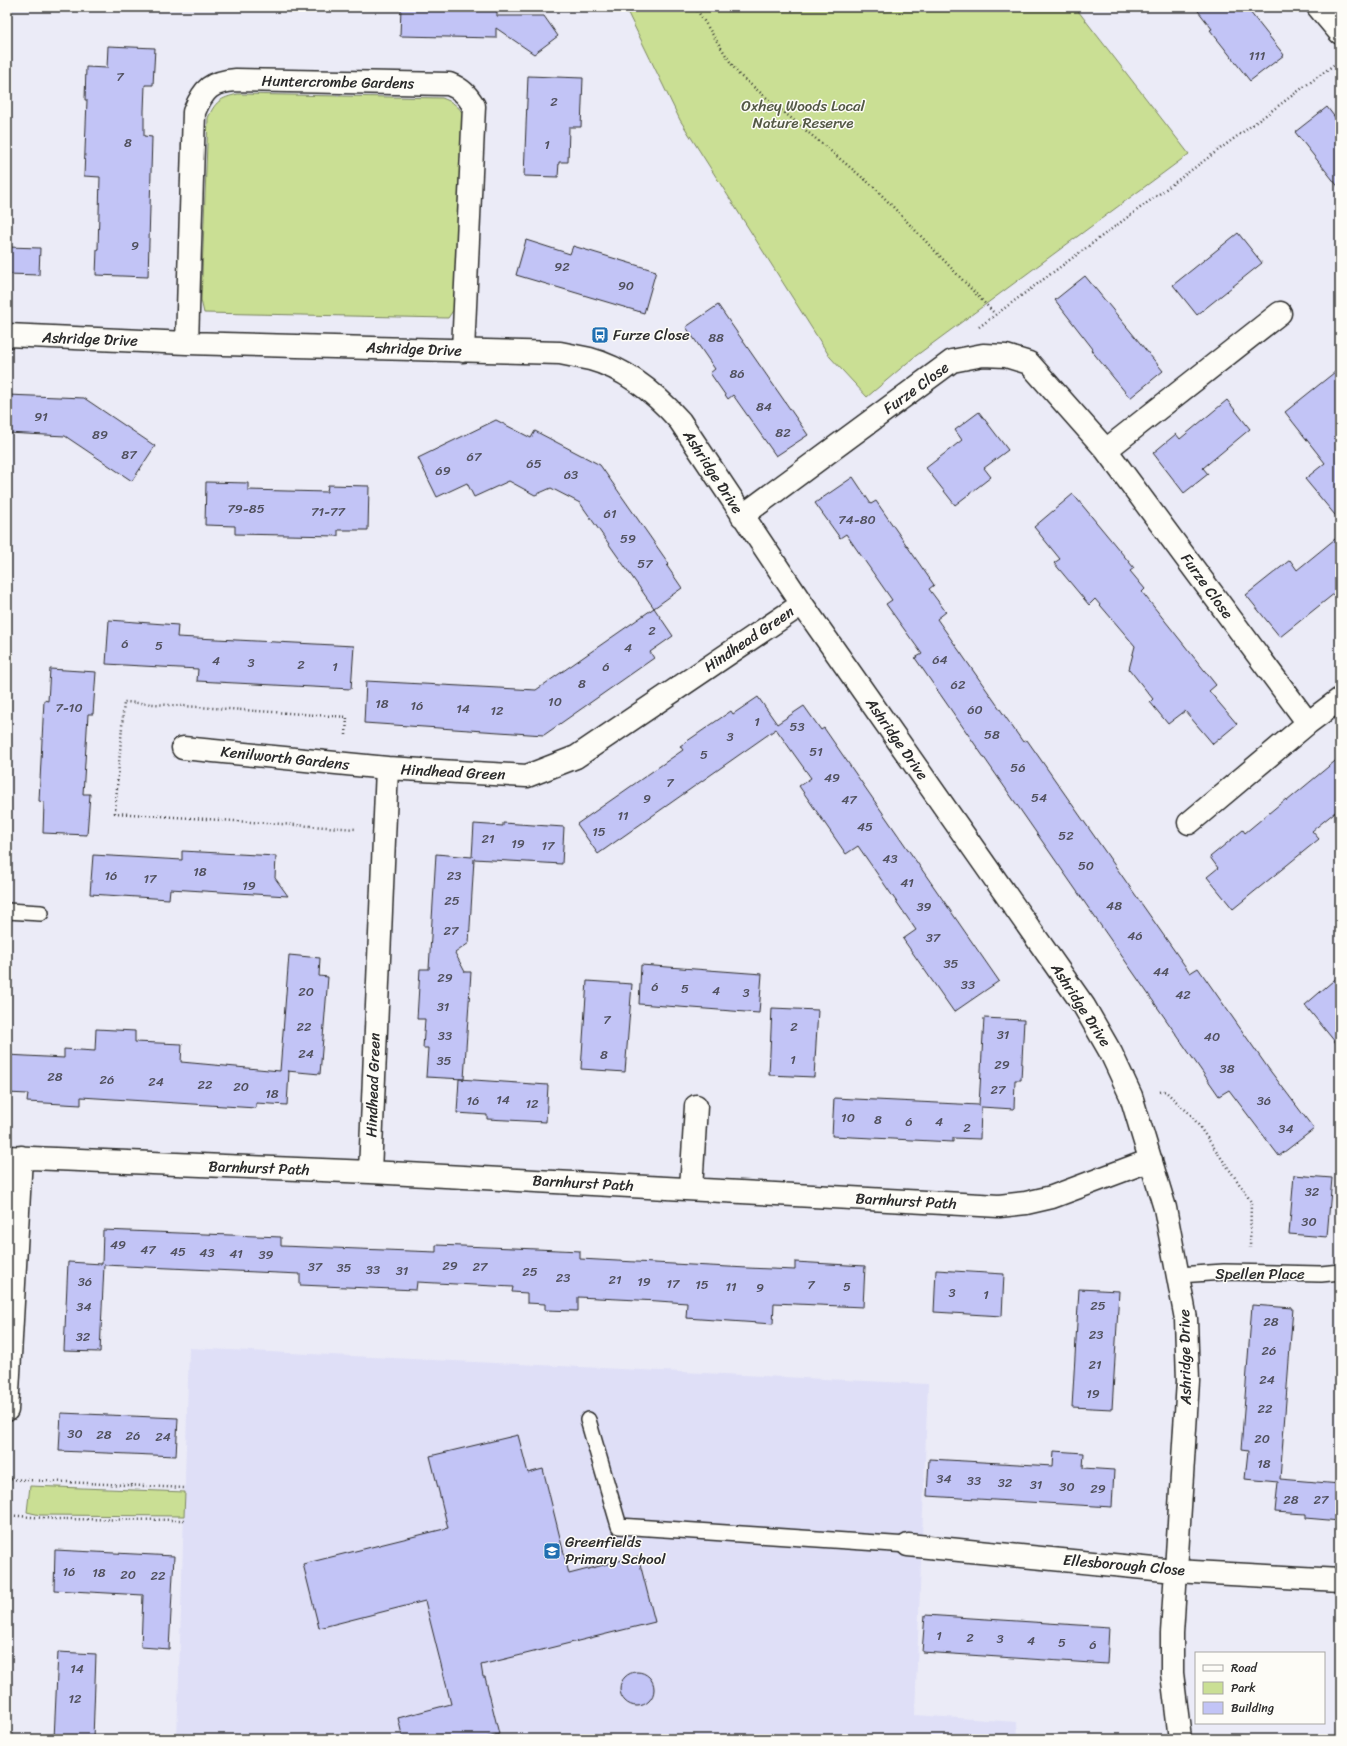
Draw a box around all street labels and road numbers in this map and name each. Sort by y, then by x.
street label: Huntercrombe Gardens [261,68,415,96]
street label: Ashridge Drive [41,324,139,354]
street label: Ashridge Drive [365,334,463,364]
street label: Furze Close [877,355,955,421]
street label: Ashridge Drive [675,424,750,520]
street label: Furze Close [1174,547,1240,625]
street label: Hindhead Green [698,599,800,679]
street label: Ashridge Drive [858,691,935,786]
street label: Kenilworth Gardens [219,738,351,778]
street label: Hindhead Green [400,756,506,788]
street label: Ashridge Drive [1043,957,1118,1053]
street label: Hindhead Green [358,1032,388,1138]
street label: Barnhurst Path [208,1153,310,1183]
street label: Barnhurst Path [532,1167,634,1199]
street label: Barnhurst Path [855,1185,957,1217]
street label: Spellen Place [1215,1261,1305,1287]
street label: Ashridge Drive [1171,1309,1199,1406]
street label: Ellesborough Close [1062,1547,1186,1583]

